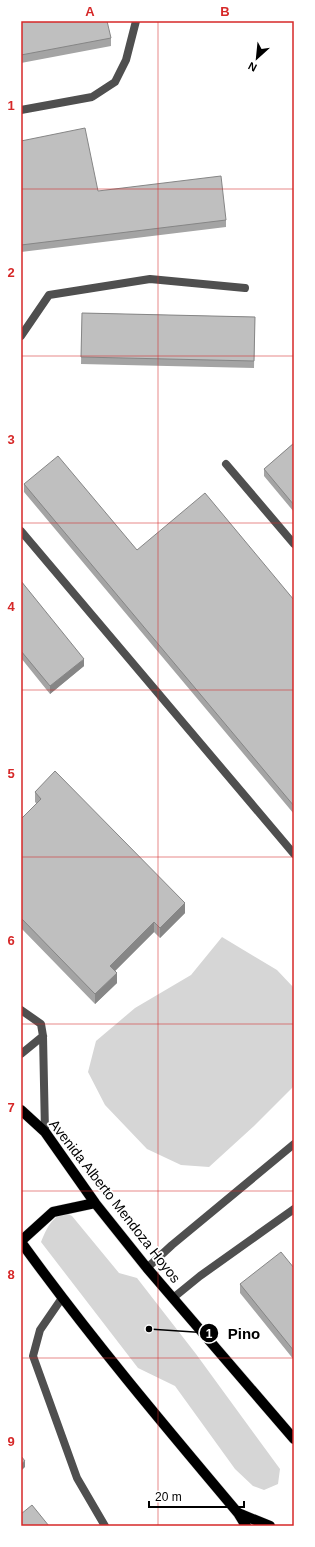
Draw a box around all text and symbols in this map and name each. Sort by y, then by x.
text: A [85,4,95,19]
text: B [220,4,230,19]
north arrow [237,38,277,78]
text: N [246,60,259,74]
text: 1 [7,98,15,113]
text: 2 [7,265,15,280]
text: 3 [7,432,15,447]
text: 4 [7,599,15,614]
text: 5 [7,766,15,781]
text: 6 [7,933,15,948]
text: 7 [7,1100,15,1115]
street label: Avenida Alberto Mendoza Hoyos [46,1116,184,1286]
text: 8 [7,1267,15,1282]
callout: Pino [199,1320,268,1347]
text: Pino [228,1325,260,1342]
text: 1 [206,1327,213,1341]
text: 9 [7,1434,15,1449]
scale bar [149,1483,244,1509]
text: 20 m [155,1490,182,1504]

